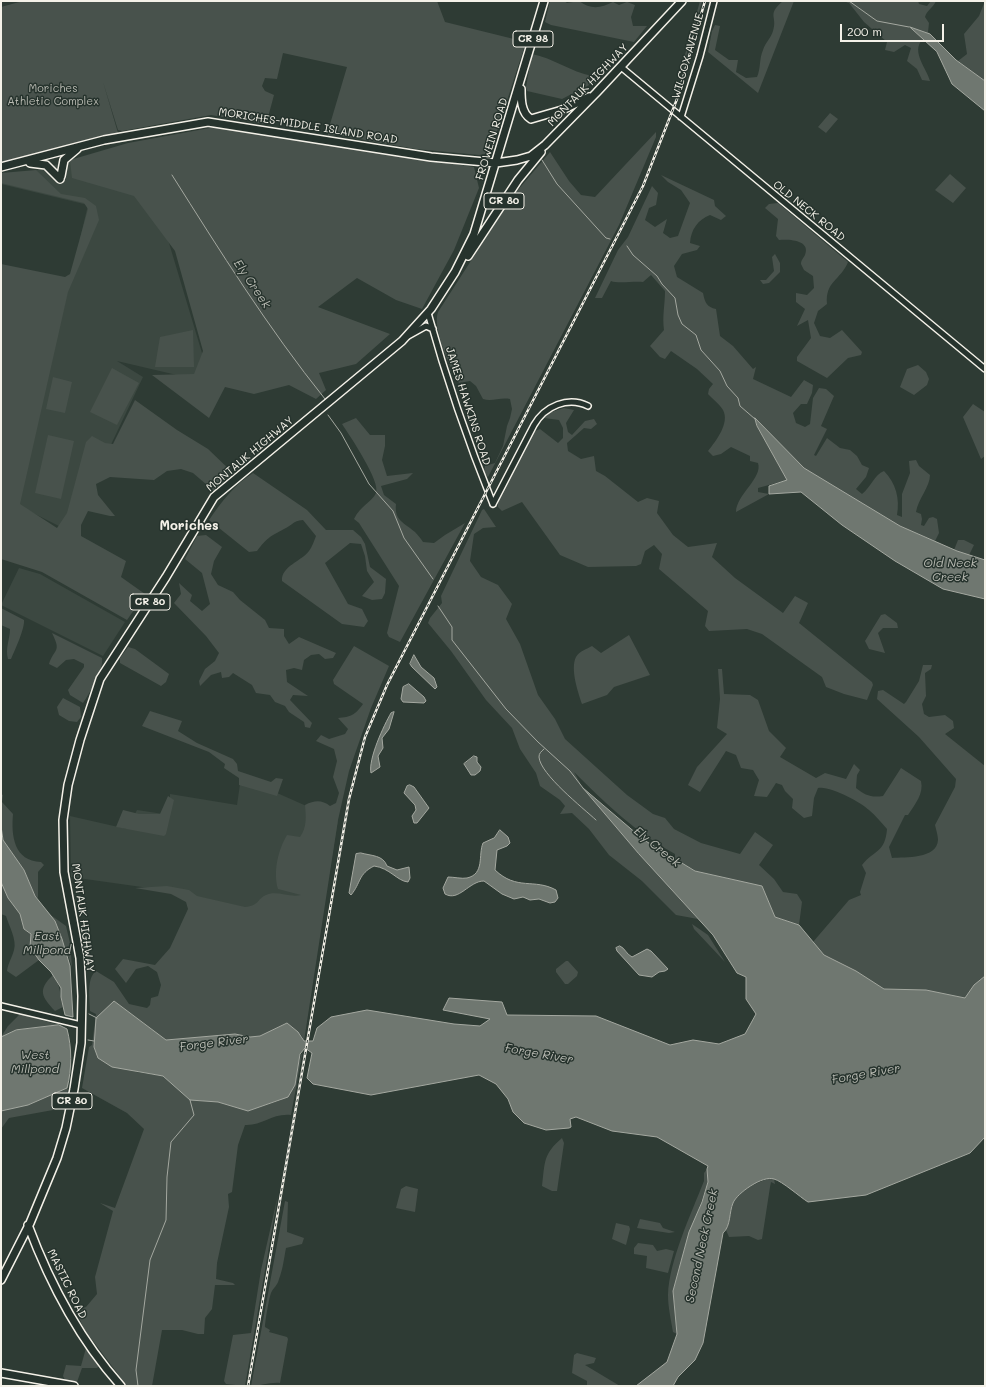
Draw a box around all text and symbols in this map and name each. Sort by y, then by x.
street label: WILCOX AVENUE [669,12,707,100]
scale bar [842,16,946,42]
text: 200 m [847,23,882,39]
road number: CR 98 [513,31,553,47]
street label: MONTAUK HIGHWAY [545,41,631,129]
park label: Moriches Athletic Complex [7,82,99,108]
street label: FROWEIN ROAD [473,96,511,182]
street label: MORICHES-MIDDLE ISLAND ROAD [218,105,398,147]
street label: OLD NECK ROAD [770,178,848,244]
road number: CR 80 [484,193,524,209]
water label: Ely Creek [230,257,274,311]
street label: JAMES HAWKINS ROAD [443,345,493,467]
street label: MONTAUK HIGHWAY [204,414,296,494]
district label: Moriches [159,518,219,534]
water label: Old Neck Creek [923,556,977,584]
road number: CR 80 [130,594,170,610]
water label: Ely Creek [631,824,683,870]
street label: MONTAUK HIGHWAY [69,863,97,973]
water label: East Millpond [23,929,71,957]
water label: Forge River [179,1032,249,1054]
water label: Forge River [504,1041,574,1067]
water label: West Millpond [11,1048,59,1076]
water label: Forge River [831,1061,901,1087]
road number: CR 80 [52,1093,92,1109]
water label: Second Neck Creek [683,1188,721,1304]
street label: MASTIC ROAD [44,1247,90,1321]

